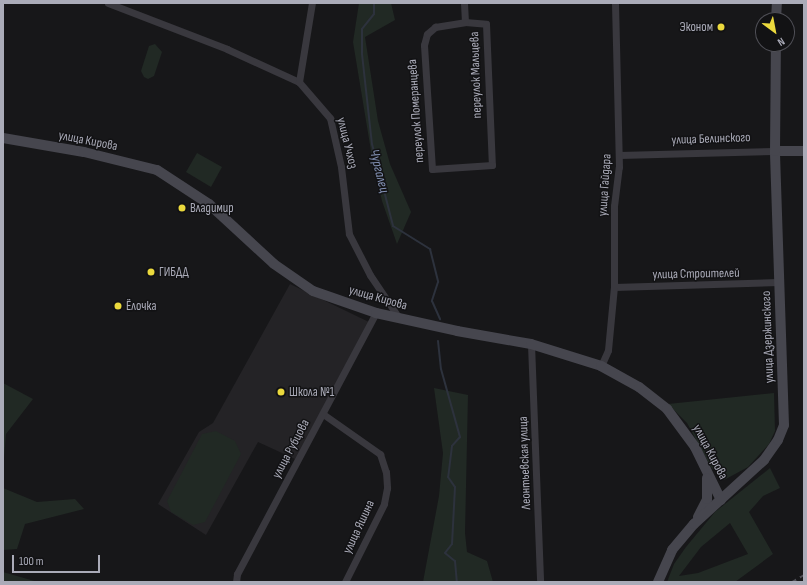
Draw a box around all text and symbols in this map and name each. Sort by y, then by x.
north arrow [755,12,795,52]
place label: Эконом [680,19,713,35]
marker: Эконом [716,22,726,32]
street label: переулок Мальцева [467,31,485,119]
text: N [775,35,787,49]
street label: переулок Померанцева [405,59,427,163]
street label: улица Учхоз [333,116,361,170]
street label: улица Кирова [57,128,119,154]
street label: улица Белинского [671,130,751,148]
water label: Чургалец [365,147,393,195]
street label: улица Гайдара [595,153,615,217]
place label: Владимир [190,200,234,216]
marker: Владимир [177,203,187,213]
place label: ГИБДД [159,264,189,280]
street label: улица Строителей [652,265,740,283]
marker: ГИБДД [146,267,156,277]
street label: улица Кирова [347,282,409,314]
street label: улица Дзержинского [759,291,777,383]
place label: Ёлочка [126,298,156,314]
marker: Ёлочка [113,301,123,311]
place label: Школа №1 [289,384,334,400]
marker: Школа №1 [276,387,286,397]
street label: Леонтьевская улица [516,416,534,510]
street label: улица Рубцова [269,417,313,481]
street label: улица Кирова [689,422,731,482]
street label: улица Яшина [340,498,378,556]
scale bar [14,547,102,573]
text: 100 m [19,554,44,569]

